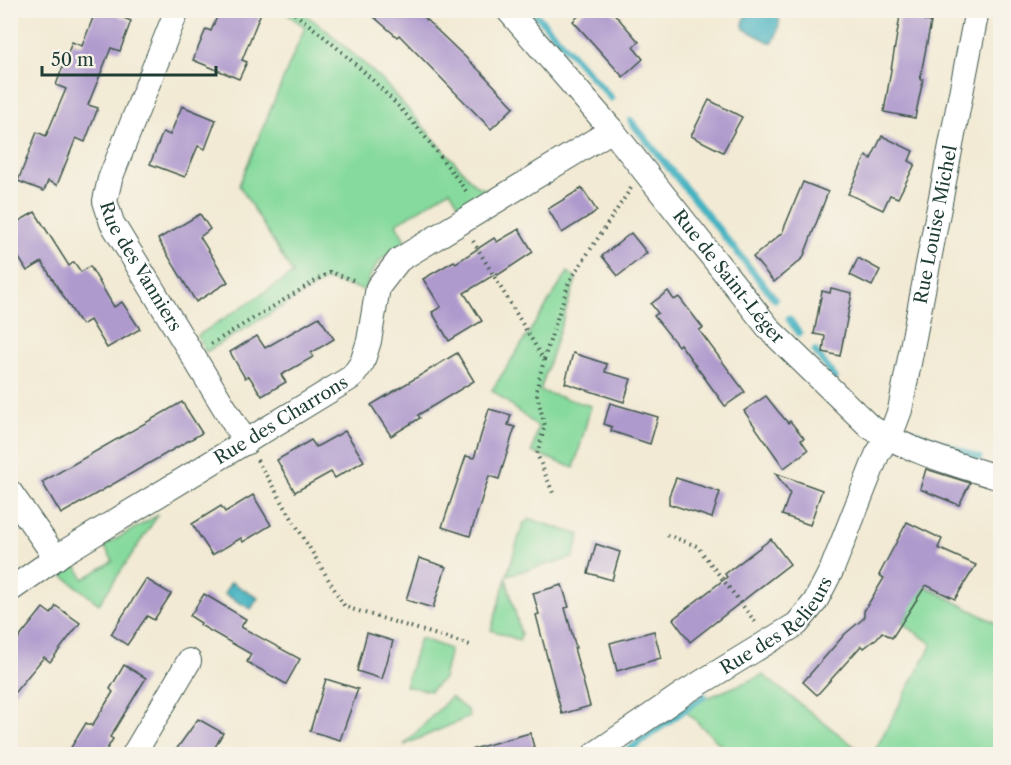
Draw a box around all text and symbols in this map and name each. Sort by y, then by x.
scale bar [42,39,216,77]
text: 50 m [51,49,94,71]
street label: Rue Louise Michel [910,143,962,306]
street label: Rue des Vanniers [95,199,186,335]
street label: Rue de Saint-Léger [668,205,789,349]
street label: Rue des Charrons [210,371,352,469]
street label: Rue des Relieurs [716,573,837,679]

